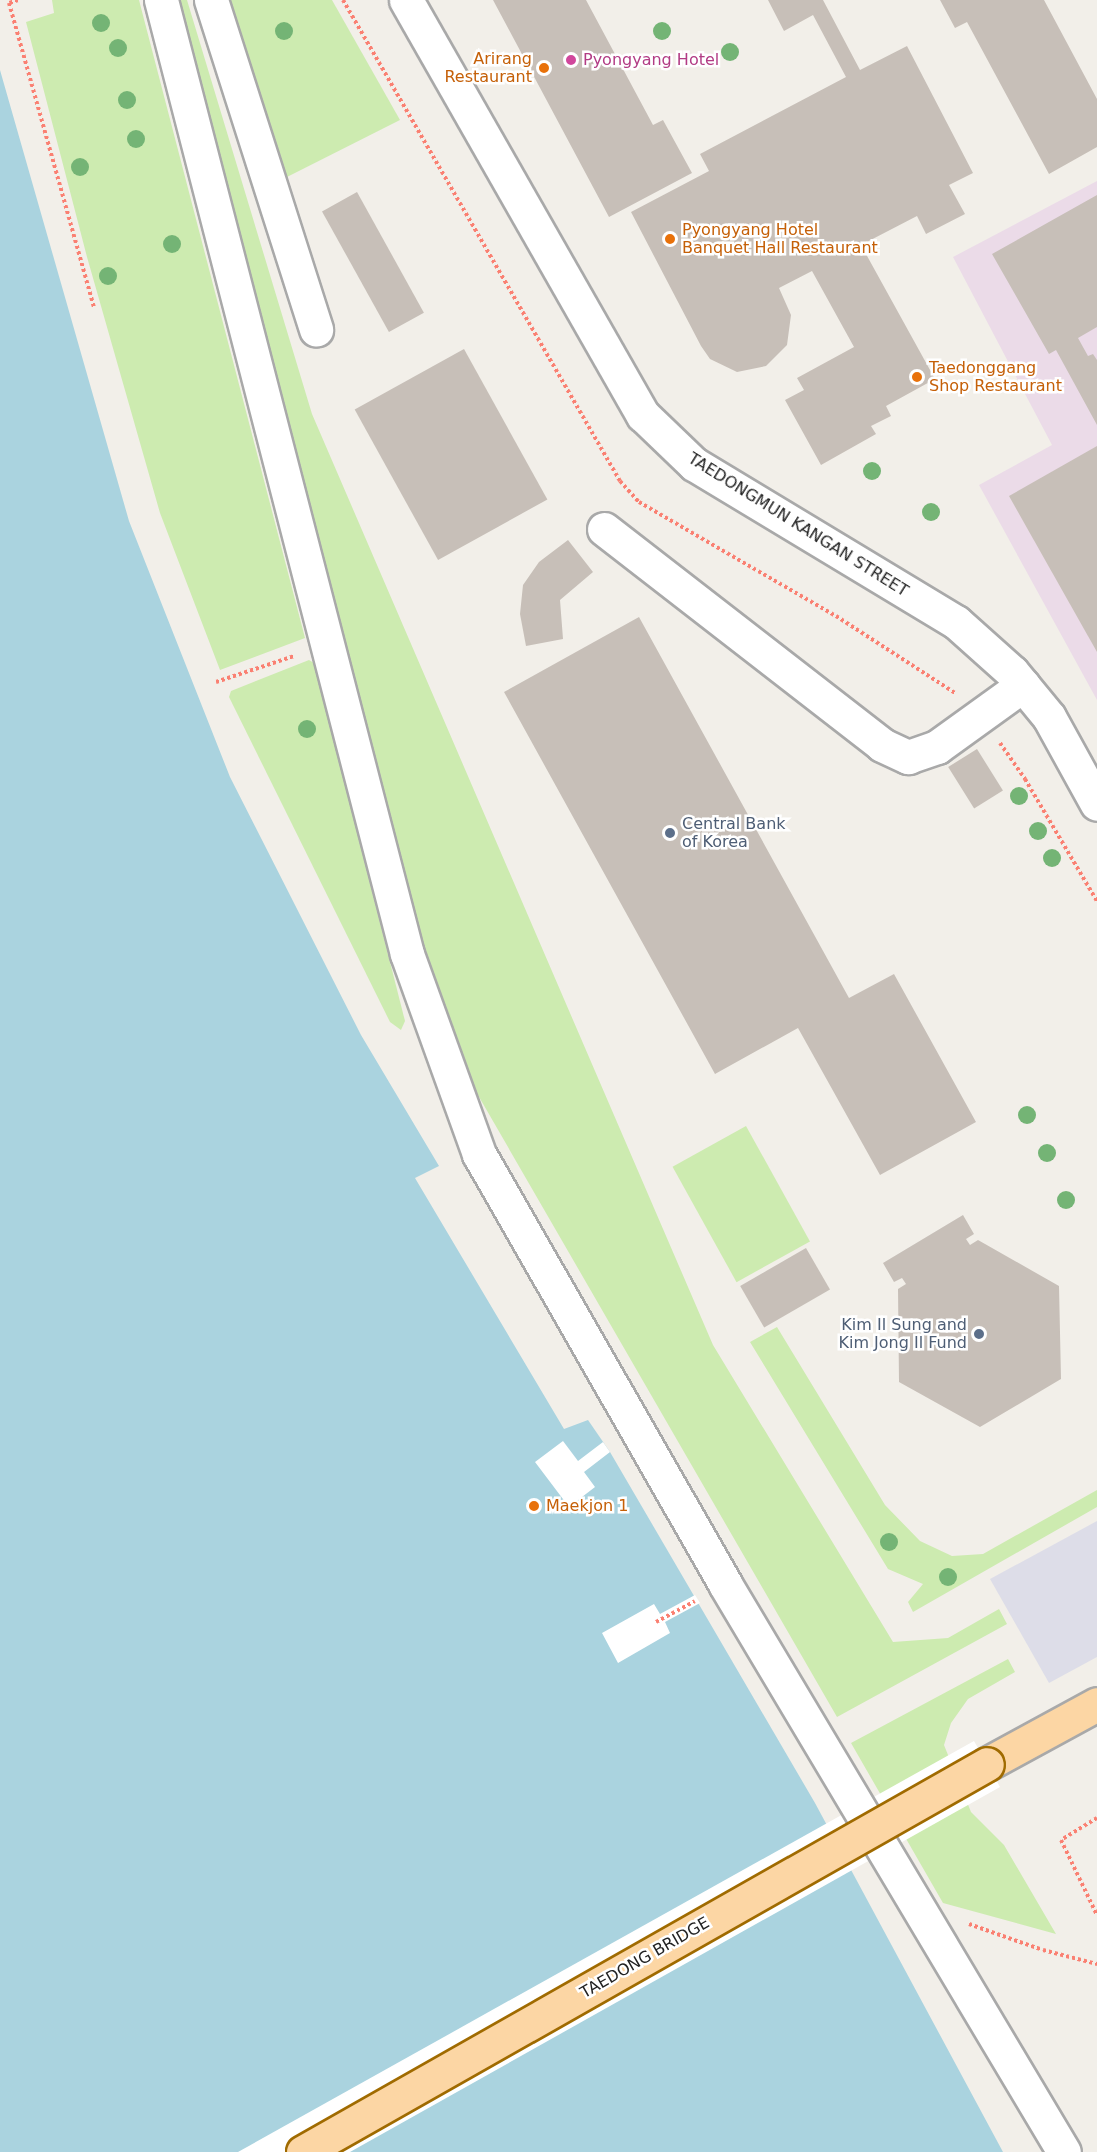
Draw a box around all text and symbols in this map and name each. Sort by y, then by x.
place label: Arirang Restaurant [444,49,532,87]
place label: Pyongyang Hotel [583,50,719,70]
marker: Pyongyang Hotel [564,53,578,67]
marker: Arirang Restaurant [537,61,551,75]
place label: Pyongyang Hotel Banquet Hall Restaurant [682,220,878,258]
marker: Pyongyang Hotel Banquet Hall Restaurant [663,232,677,246]
place label: Taedonggang Shop Restaurant [929,358,1062,396]
marker: Taedonggang Shop Restaurant [910,370,924,384]
street label: TAEDONGMUN KANGAN STREET [684,449,912,601]
place label: Central Bank of Korea [682,814,786,852]
marker: Central Bank of Korea [663,826,677,840]
place label: Kim Il Sung and Kim Jong Il Fund [838,1315,967,1353]
marker: Kim Il Sung and Kim Jong Il Fund [972,1327,986,1341]
place label: Maekjon 1 [546,1496,628,1516]
marker: Maekjon 1 [527,1499,541,1513]
street label: TAEDONG BRIDGE [577,1913,713,2003]

